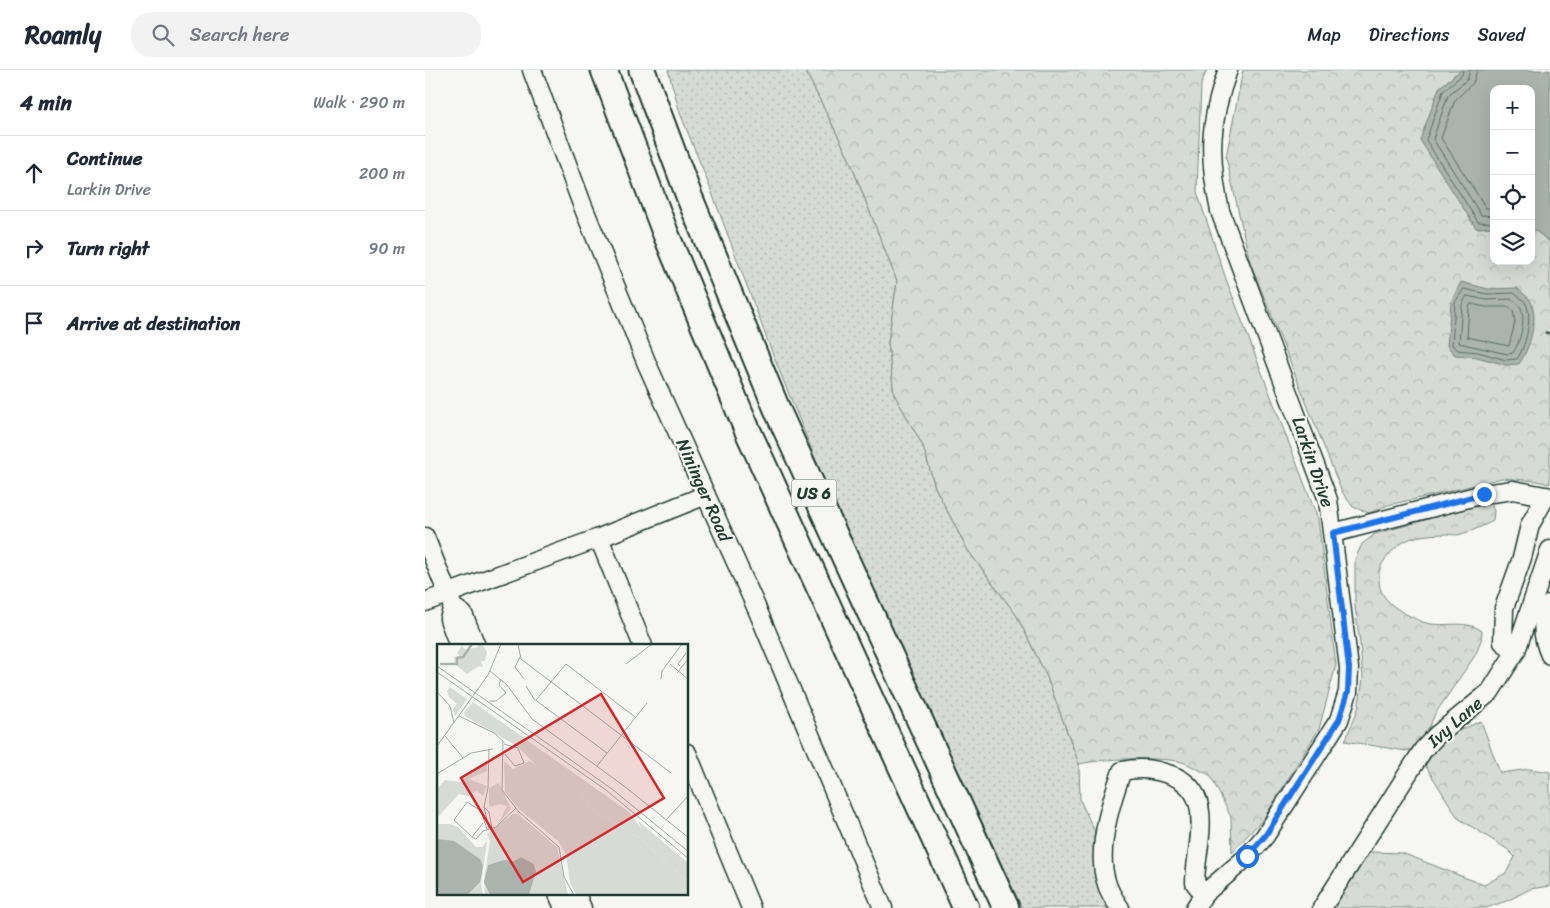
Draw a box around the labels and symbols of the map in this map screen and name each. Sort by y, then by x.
street label: Larkin Drive [1282,412,1344,512]
street label: Nininger Road [667,433,742,548]
road number: US 6 [791,479,837,506]
route end [1473,483,1496,506]
inset map [437,644,689,896]
street label: Ivy Lane [1419,688,1490,756]
route start [1236,845,1259,868]

